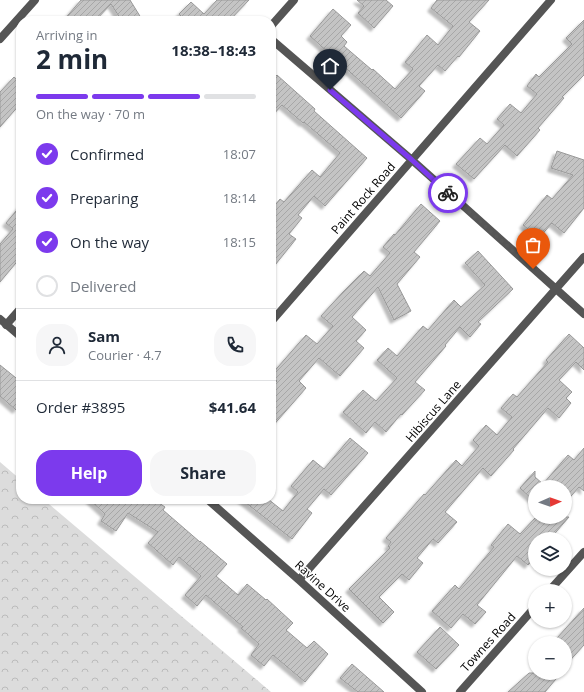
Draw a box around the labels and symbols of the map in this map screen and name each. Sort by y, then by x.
pin [313,49,347,90]
street label: Paint Rock Road [327,158,399,238]
courier [428,173,468,213]
pin [516,228,550,269]
street label: Hibiscus Lane [401,376,465,446]
north arrow [528,480,572,524]
street label: Ravine Drive [291,556,355,616]
street label: Townes Road [457,609,519,675]

